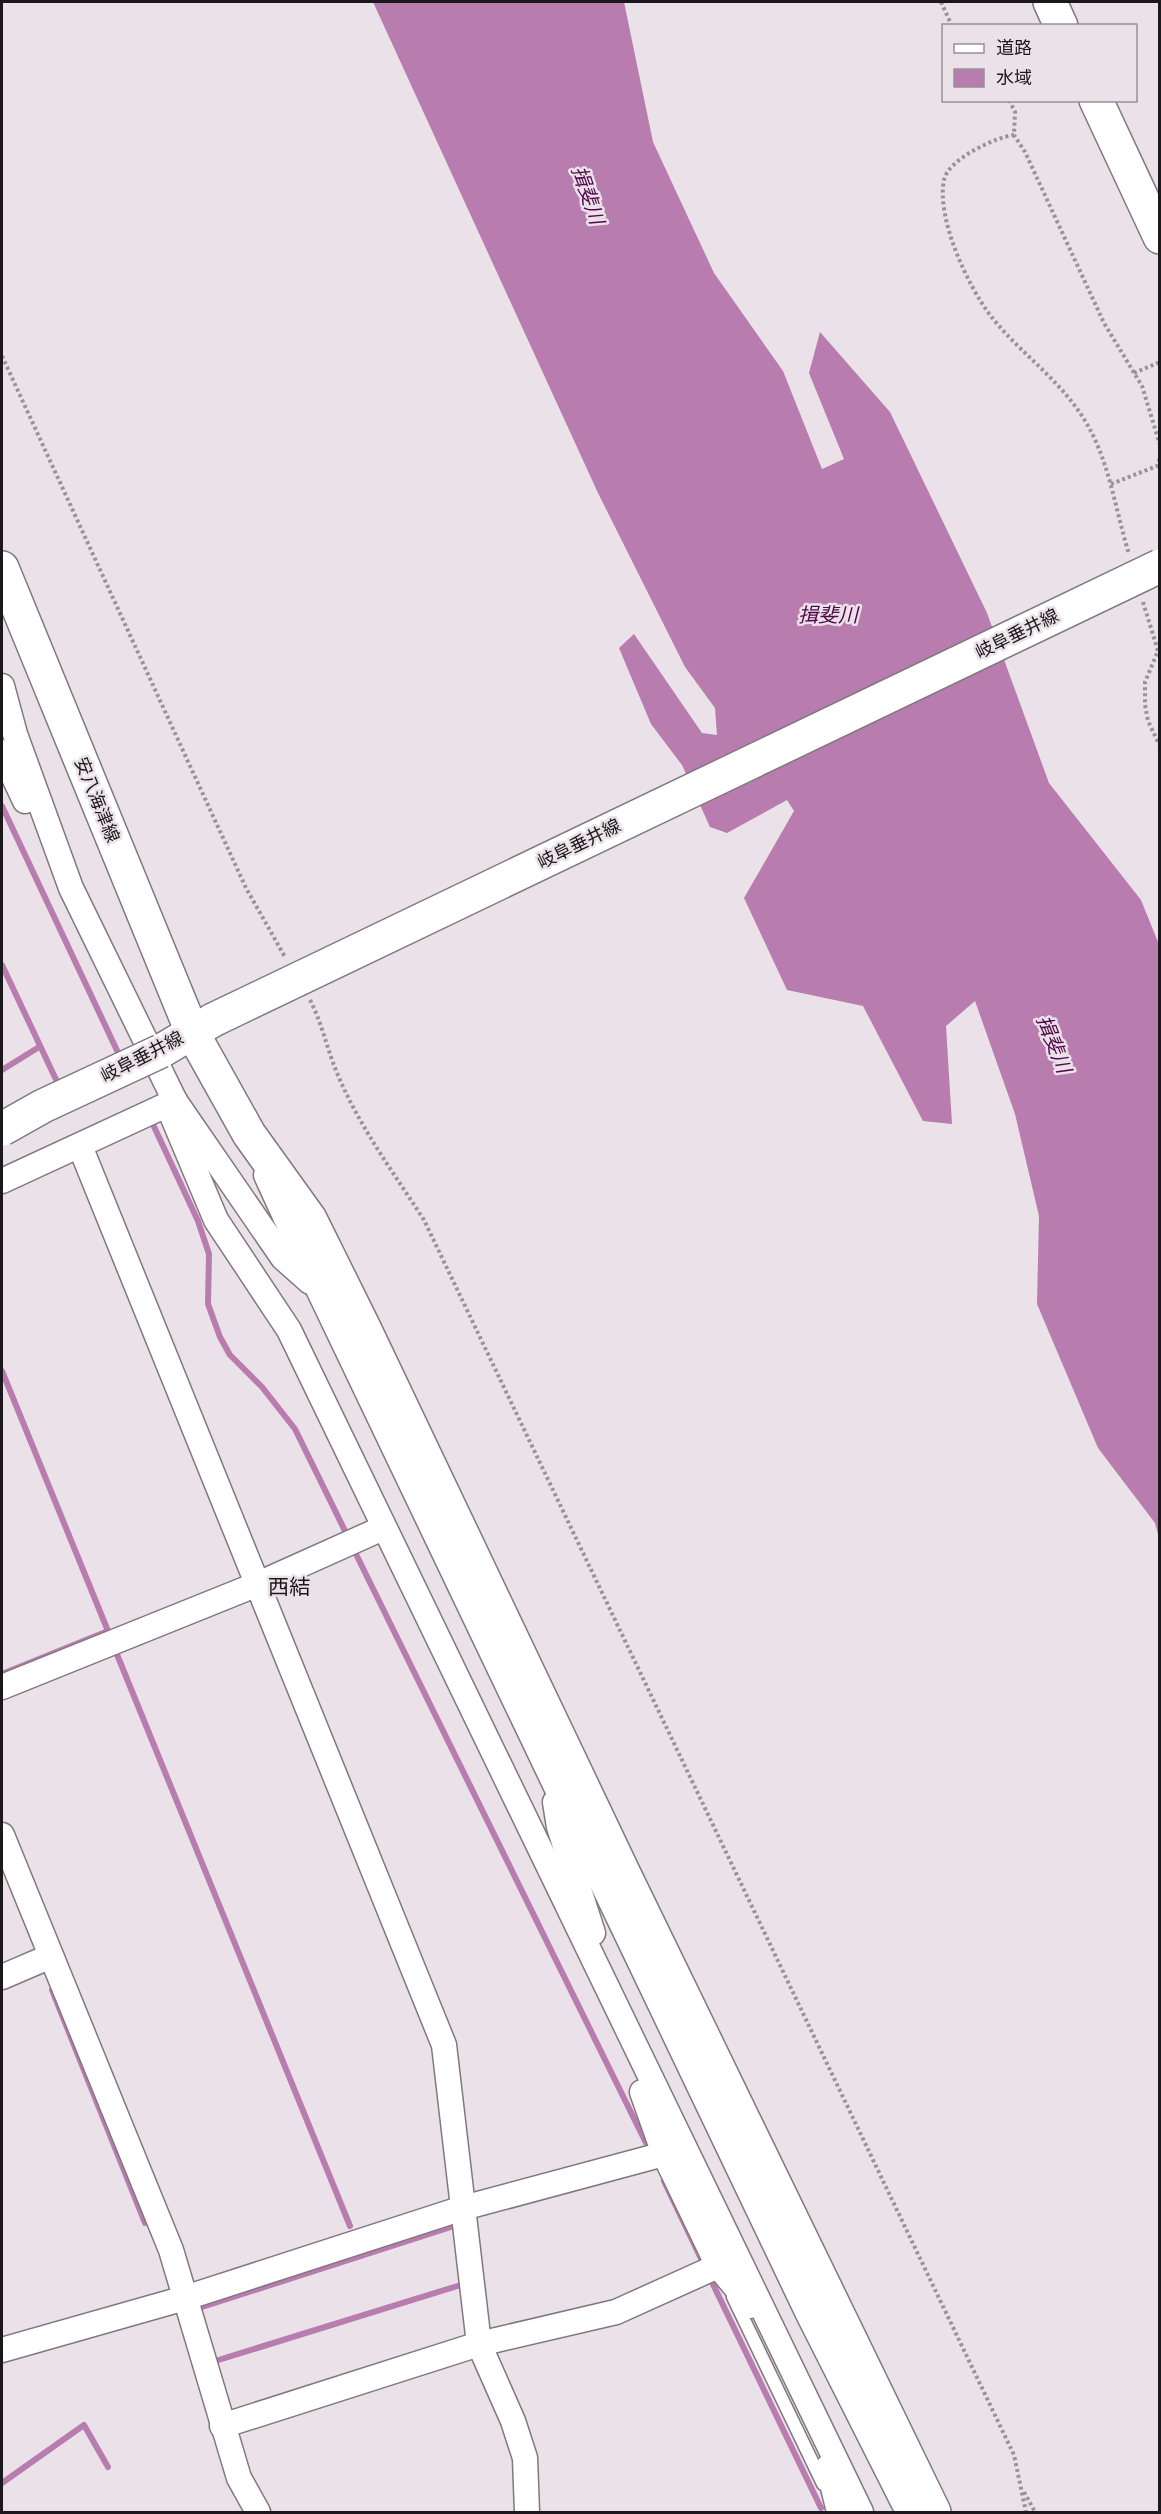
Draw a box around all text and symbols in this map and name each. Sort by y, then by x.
legend [942,24,1137,102]
text: 道路 [996,35,1032,59]
text: 水域 [996,65,1032,89]
water label: 揖斐川 [566,162,612,229]
water label: 揖斐川 [798,601,860,628]
street label: 岐阜垂井線 [971,603,1062,664]
street label: 安八海津線 [70,753,126,846]
street label: 岐阜垂井線 [533,813,624,874]
water label: 揖斐川 [1031,1011,1079,1079]
street label: 岐阜垂井線 [96,1025,187,1087]
district label: 西結 [268,1572,310,1600]

